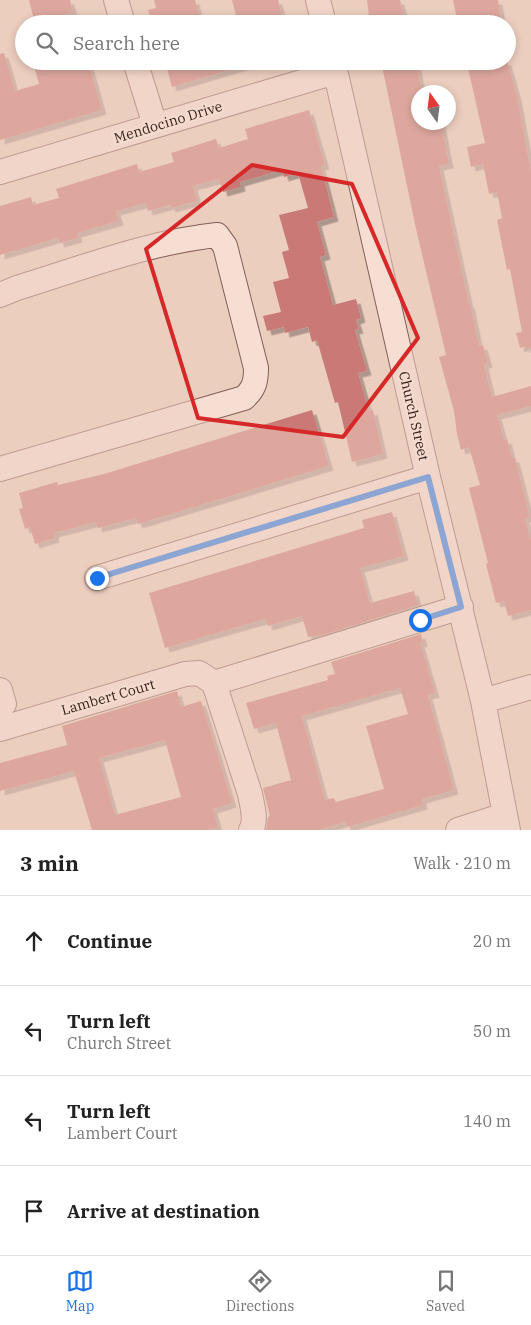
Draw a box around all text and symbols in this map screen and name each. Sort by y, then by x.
search box [15,15,516,70]
icon: search [33,29,61,57]
text: Search here [73,31,180,55]
north arrow [411,85,456,130]
street label: Mendocino Drive [112,97,224,147]
street label: Church Street [395,370,433,463]
route end [86,567,109,590]
route start [409,609,432,632]
street label: Lambert Court [59,675,157,719]
text: 3 min [20,849,79,877]
text: Walk · 210 m [413,853,511,873]
icon: ahead [20,927,48,955]
text: Continue [67,929,152,953]
text: 20 m [473,931,511,951]
text: Turn left [67,1009,150,1033]
icon: left [20,1017,48,1045]
text: 50 m [473,1021,511,1041]
text: Church Street [67,1033,171,1053]
text: Turn left [67,1099,150,1123]
icon: left [20,1107,48,1135]
text: 140 m [463,1111,511,1131]
text: Lambert Court [67,1123,177,1143]
icon: arrive [20,1197,48,1225]
text: Arrive at destination [67,1199,260,1223]
tab: Map [66,1267,94,1315]
tab: Directions [226,1267,294,1315]
tab: Saved [426,1267,465,1315]

